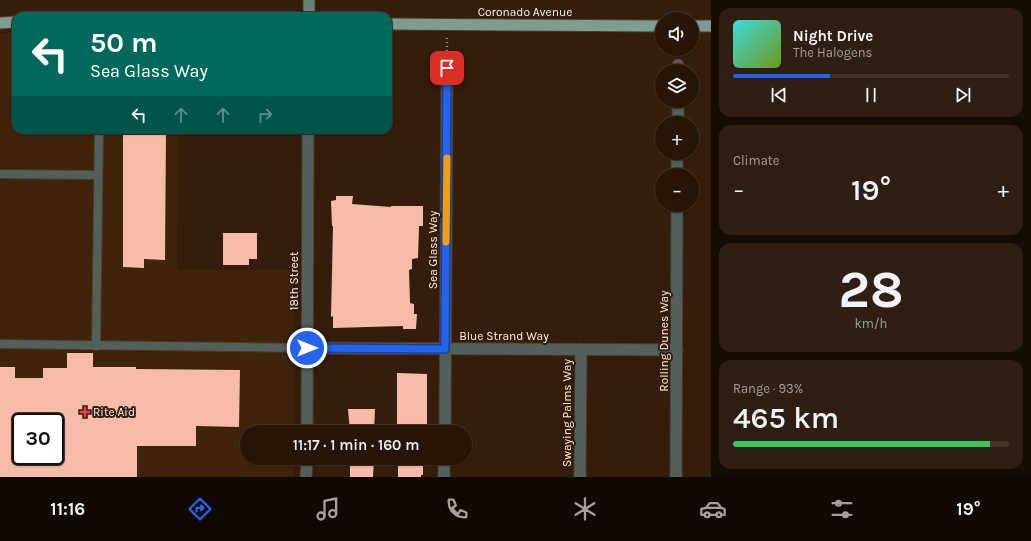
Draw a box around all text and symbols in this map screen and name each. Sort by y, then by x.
street label: Coronado Avenue [478,5,572,19]
map controls [655,12,699,212]
button: sound [655,12,699,56]
text: 50 m [90,26,158,59]
text: Night Drive [793,27,873,45]
icon: left [24,28,76,80]
text: The Halogens [793,45,872,60]
pin [430,51,464,85]
icon: arrive [436,57,458,79]
text: Sea Glass Way [90,60,208,82]
button: layers [655,64,699,108]
icon: previous [768,84,790,106]
icon: pause [860,84,882,106]
icon: next [952,84,974,106]
icon: left [128,104,150,126]
icon: ahead [170,104,192,126]
icon: ahead [212,104,234,126]
icon: right [254,104,276,126]
button: + [655,116,699,160]
text: Climate [733,153,779,168]
button: − [655,168,699,212]
text: 19° [851,172,891,208]
text: − [733,177,745,203]
text: + [997,177,1009,203]
street label: Sea Glass Way [426,210,440,289]
street label: 18th Street [287,251,301,310]
text: 28 [838,259,904,320]
street label: Rolling Dunes Way [657,290,671,392]
text: km/h [855,316,887,331]
position arrow [286,327,328,369]
street label: Blue Strand Way [459,329,549,343]
street label: Swaying Palms Way [560,359,574,467]
text: Range · 93% [733,381,803,396]
text: 465 km [733,400,839,436]
place label: Rite Aid [93,405,135,419]
marker: Rite Aid [80,407,90,417]
speed limit sign: 30 [12,413,64,465]
text: 11:17 · 1 min · 160 m [293,436,419,454]
icon: directions [186,495,214,523]
icon: music [314,495,342,523]
icon: phone [443,495,471,523]
icon: climate [571,495,599,523]
icon: car [699,495,727,523]
icon: filters [828,495,856,523]
text: 11:16 [50,498,85,520]
text: 19° [956,498,981,520]

